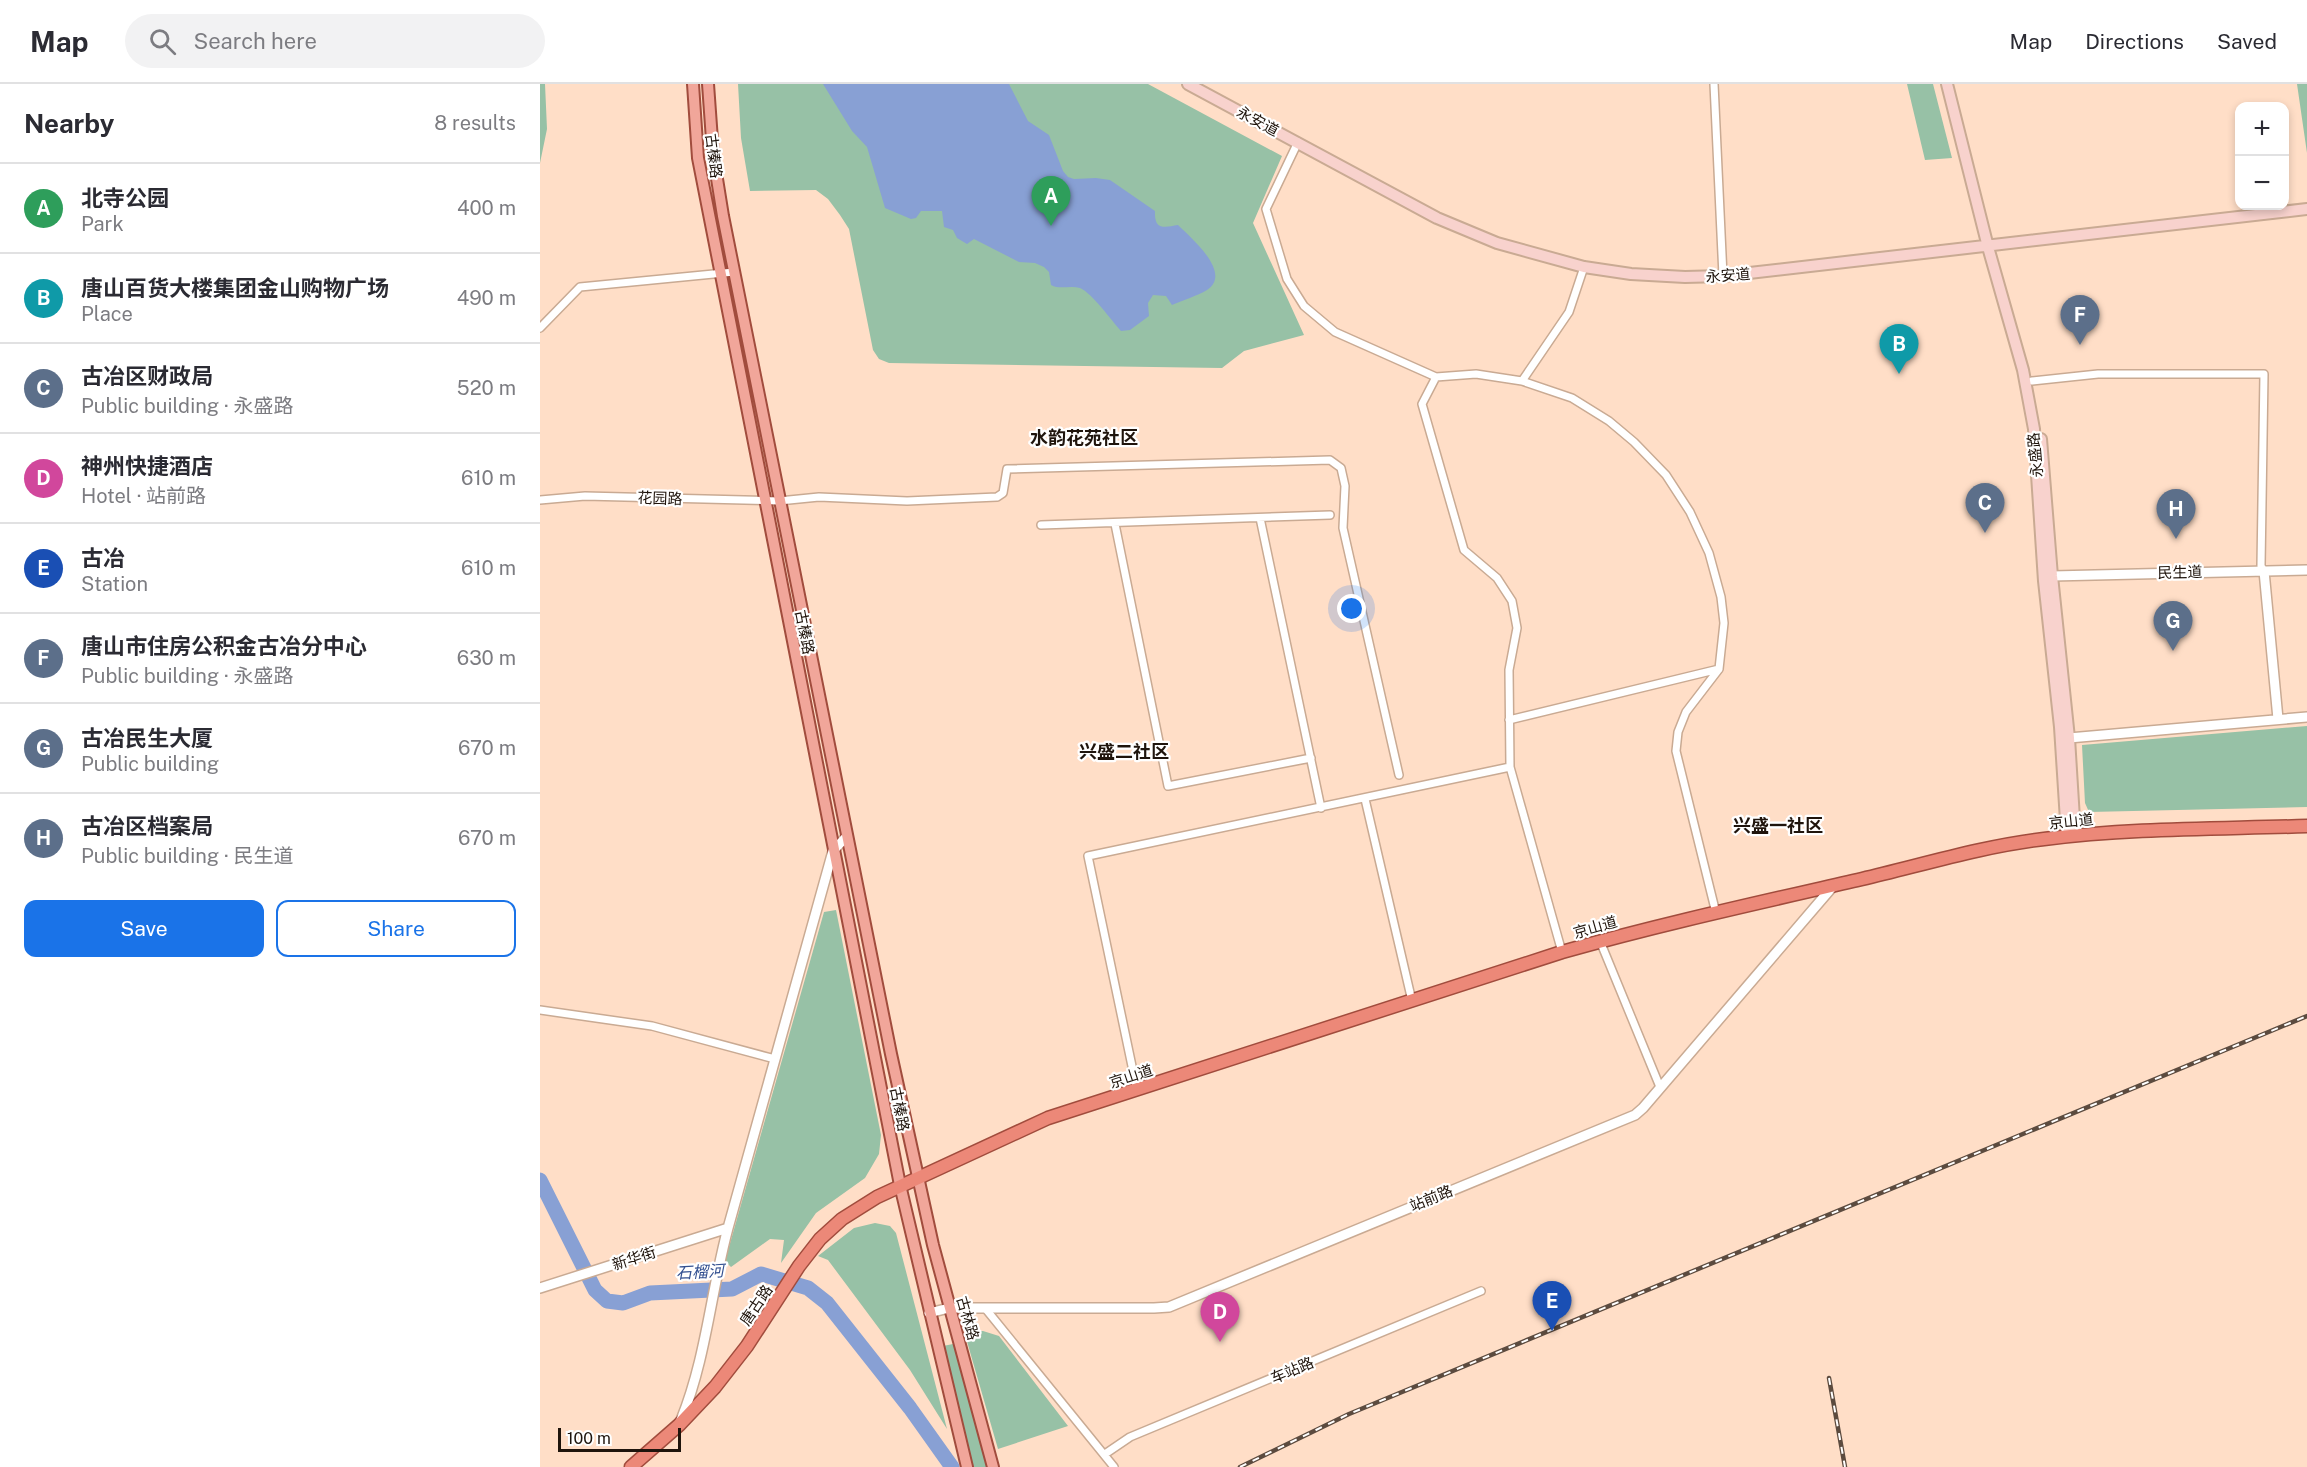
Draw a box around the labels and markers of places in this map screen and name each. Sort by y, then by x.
pin: A [1032,176,1070,226]
pin: F [2060,296,2100,345]
pin: B [1880,324,1918,374]
pin: C [1966,484,2004,533]
pin: H [2156,490,2196,539]
pin: G [2154,602,2192,651]
pin: E [1532,1282,1572,1331]
pin: D [1200,1292,1240,1342]

